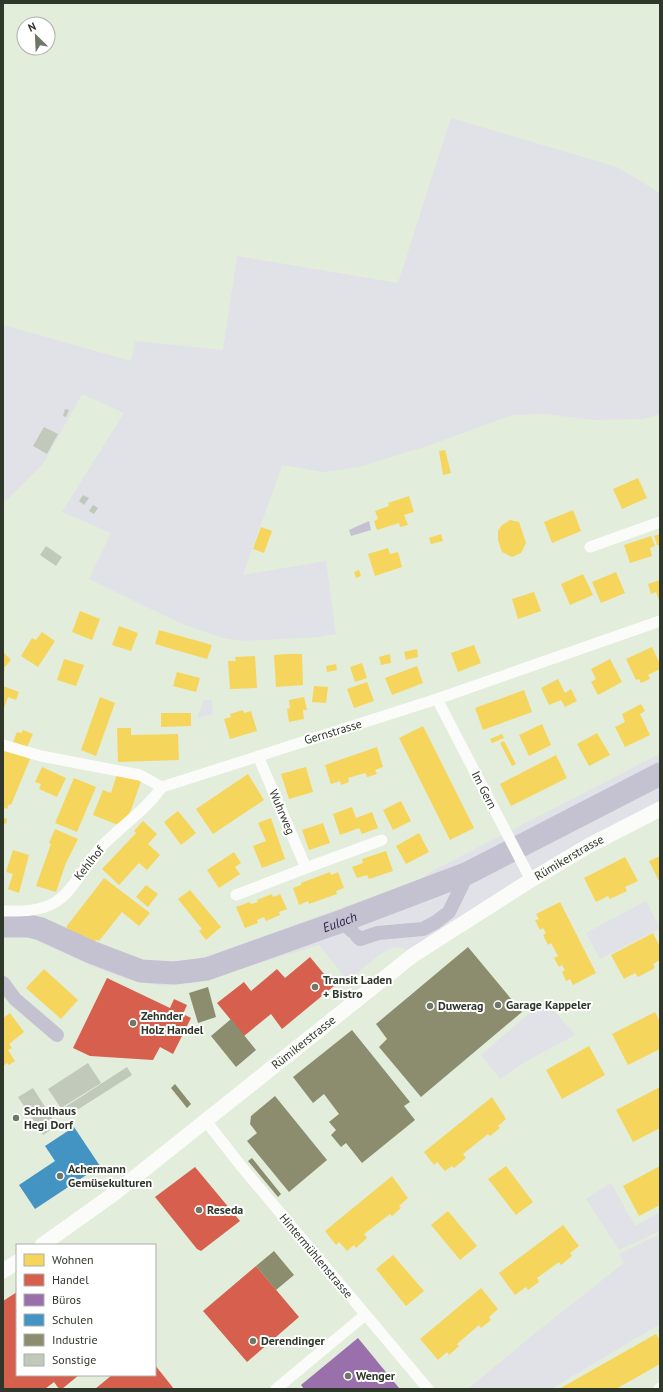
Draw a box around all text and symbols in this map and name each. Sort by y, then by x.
north arrow [16,16,56,56]
text: N [26,19,38,35]
street label: Gernstrasse [302,716,363,747]
street label: Im Gern [469,768,500,811]
street label: Wuhrweg [266,787,299,837]
street label: Rümikerstrasse [531,831,606,883]
street label: Kehlhof [70,842,108,883]
water label: Eulach [320,908,360,936]
place label: Transit Laden + Bistro [323,972,392,1001]
marker: Transit Laden + Bistro [310,982,320,992]
place label: Garage Kappeler [506,997,592,1012]
place label: Duwerag [438,998,483,1013]
marker: Garage Kappeler [493,1000,503,1010]
marker: Duwerag [425,1001,435,1011]
place label: Zehnder Holz Handel [141,1008,204,1037]
street label: Rümikerstrasse [268,1012,338,1072]
marker: Zehnder Holz Handel [128,1018,138,1028]
place label: Schulhaus Hegi Dorf [24,1103,76,1132]
marker: Schulhaus Hegi Dorf [11,1113,21,1123]
place label: Achermann Gemüsekulturen [68,1161,152,1190]
marker: Achermann Gemüsekulturen [55,1171,65,1181]
place label: Reseda [207,1202,243,1217]
marker: Reseda [194,1205,204,1215]
street label: Hintermühlenstrasse [276,1210,356,1301]
legend [16,1244,156,1376]
text: Wohnen [52,1252,94,1267]
text: Handel [52,1272,89,1287]
text: Büros [52,1292,81,1307]
text: Schulen [52,1312,93,1327]
text: Industrie [52,1332,98,1347]
place label: Derendinger [261,1333,325,1348]
marker: Derendinger [248,1336,258,1346]
text: Sonstige [52,1352,96,1367]
place label: Wenger [356,1368,396,1383]
marker: Wenger [343,1371,353,1381]

